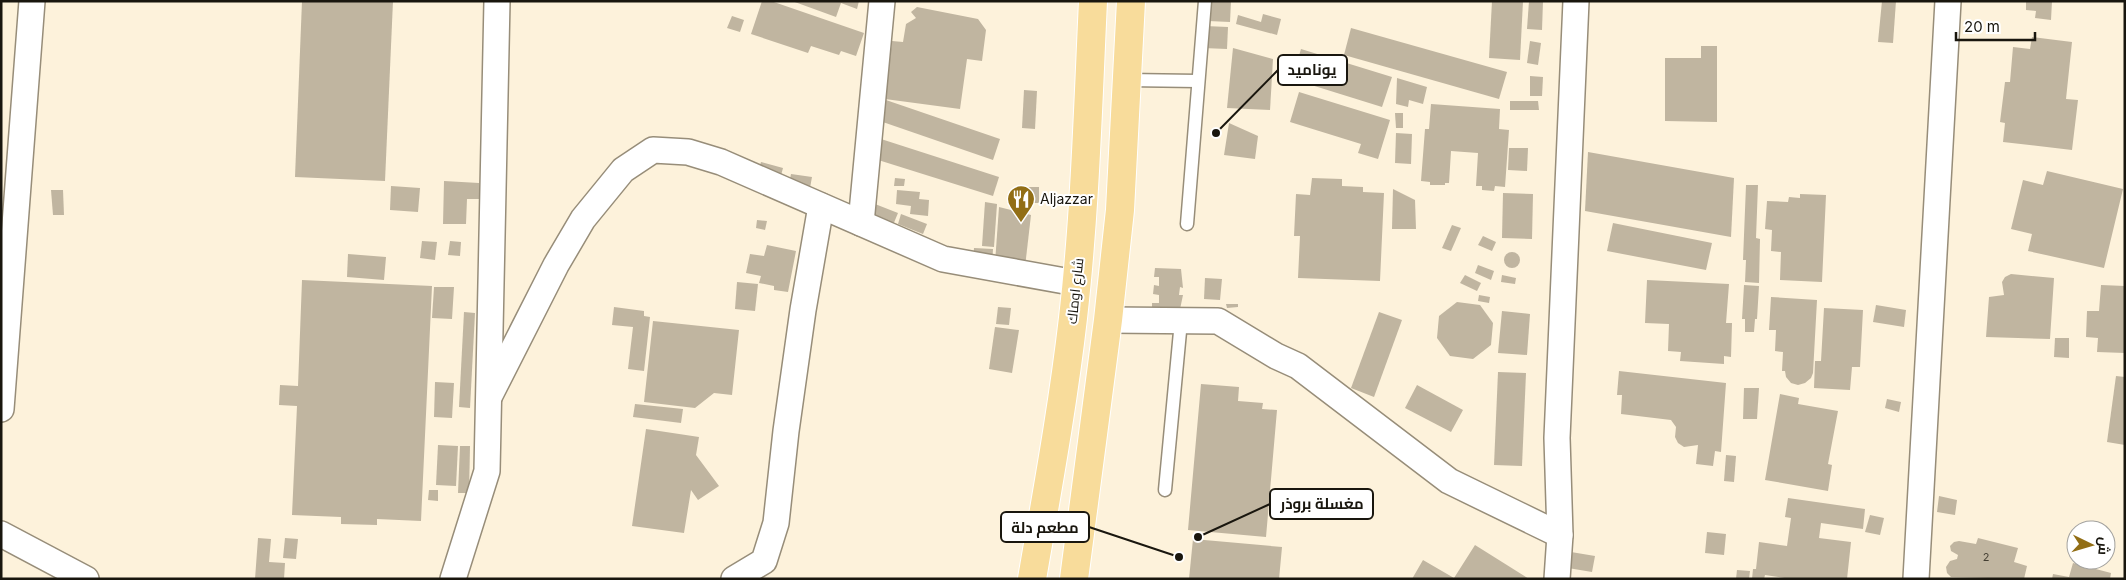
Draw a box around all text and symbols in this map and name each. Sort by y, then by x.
scale bar [1956,10,2035,42]
text: 20 m [1964,17,2000,36]
callout: يوناميد [1278,55,1347,85]
text: يوناميد [1288,60,1337,79]
restaurant icon: Aljazzar [1006,184,1036,223]
place label: Aljazzar [1040,190,1093,207]
street label: شارع اوماك [1063,257,1087,325]
callout: مغسلة بروذر [1270,489,1373,519]
text: مغسلة بروذر [1279,494,1364,513]
callout: مطعم دلة [1001,512,1089,542]
text: مطعم دلة [1011,518,1079,538]
north arrow [2066,520,2116,570]
text: ش [2094,536,2114,556]
house number: 2 [1983,550,1989,564]

